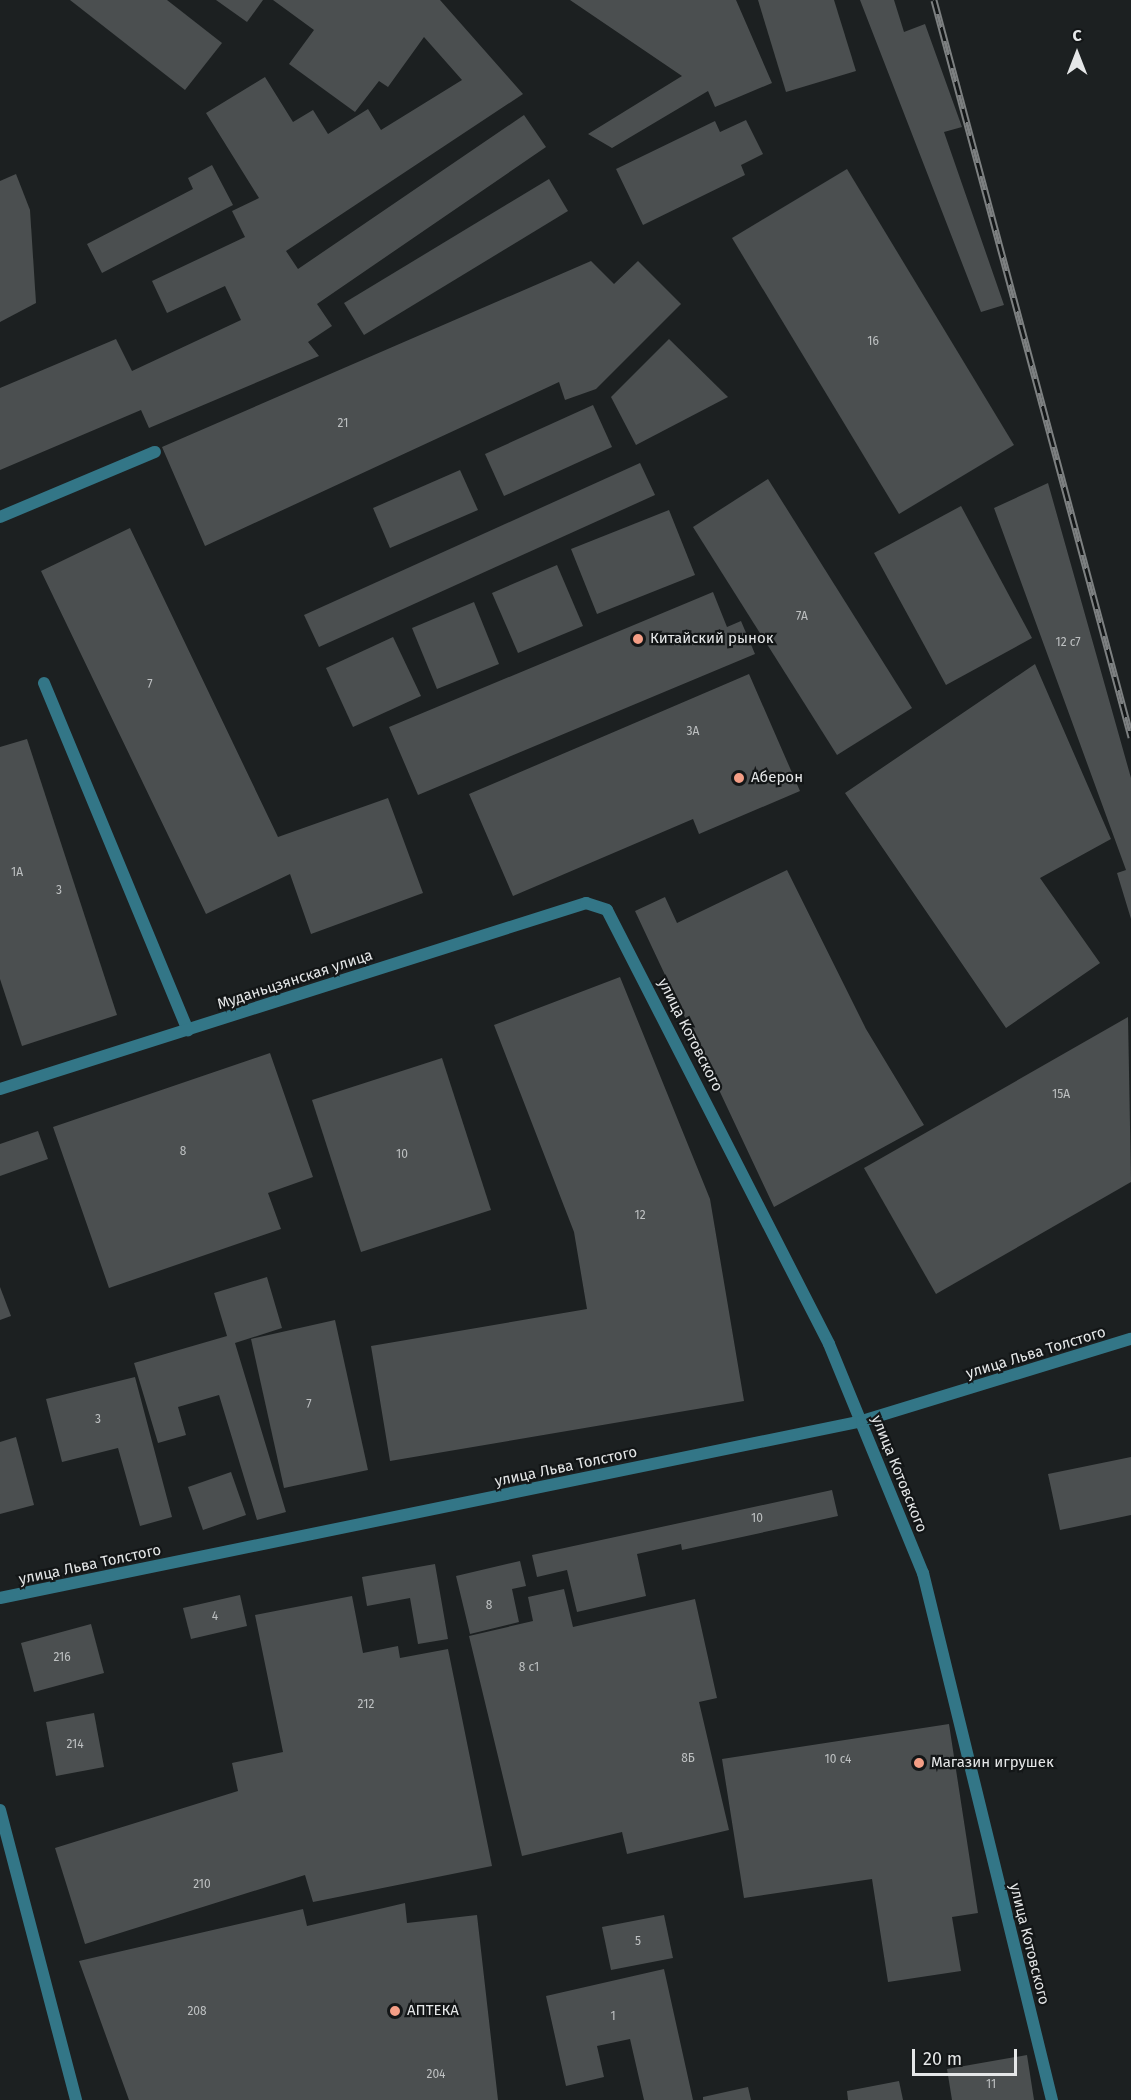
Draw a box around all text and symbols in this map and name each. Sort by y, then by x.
north arrow [1047,24,1107,84]
text: С [1072,26,1082,45]
house number: 16 [867,335,879,349]
house number: 21 [338,417,348,431]
house number: 7А [796,610,808,624]
place label: Китайский рынок [650,630,773,648]
marker: Китайский рынок [631,632,645,646]
house number: 12 с7 [1055,636,1081,650]
house number: 7 [147,678,153,692]
house number: 3А [687,725,699,739]
place label: Аберон [751,769,803,787]
marker: Аберон [732,771,746,785]
house number: 1А [11,866,23,880]
house number: 3 [56,884,62,898]
street label: Муданьцзянская улица [215,946,375,1014]
street label: улица Котовского [654,975,726,1095]
house number: 15А [1052,1088,1070,1102]
house number: 8 [180,1145,186,1159]
house number: 10 [396,1148,408,1162]
house number: 12 [634,1209,646,1223]
street label: улица Льва Толстого [964,1323,1108,1383]
house number: 7 [306,1398,312,1412]
house number: 3 [95,1413,101,1427]
street label: улица Котовского [867,1413,931,1535]
street label: улица Льва Толстого [493,1443,639,1491]
house number: 10 [751,1512,763,1526]
street label: улица Льва Толстого [17,1541,163,1589]
house number: 8 [486,1599,492,1613]
house number: 4 [212,1610,218,1624]
house number: 216 [53,1651,71,1665]
house number: 8 с1 [519,1661,539,1675]
house number: 212 [358,1698,374,1712]
house number: 214 [66,1738,84,1752]
house number: 8Б [681,1752,695,1766]
house number: 10 с4 [825,1753,851,1767]
place label: Магазин игрушек [931,1754,1054,1772]
marker: Магазин игрушек [912,1756,926,1770]
house number: 210 [193,1878,211,1892]
street label: улица Котовского [1005,1881,1053,2007]
house number: 5 [635,1935,641,1949]
place label: АПТЕКА [407,2002,459,2020]
marker: АПТЕКА [388,2004,402,2018]
house number: 208 [187,2005,207,2019]
house number: 1 [610,2010,616,2024]
scale bar [915,2037,1020,2075]
text: 20 m [923,2048,962,2070]
house number: 204 [426,2068,446,2082]
house number: 11 [986,2078,996,2092]

